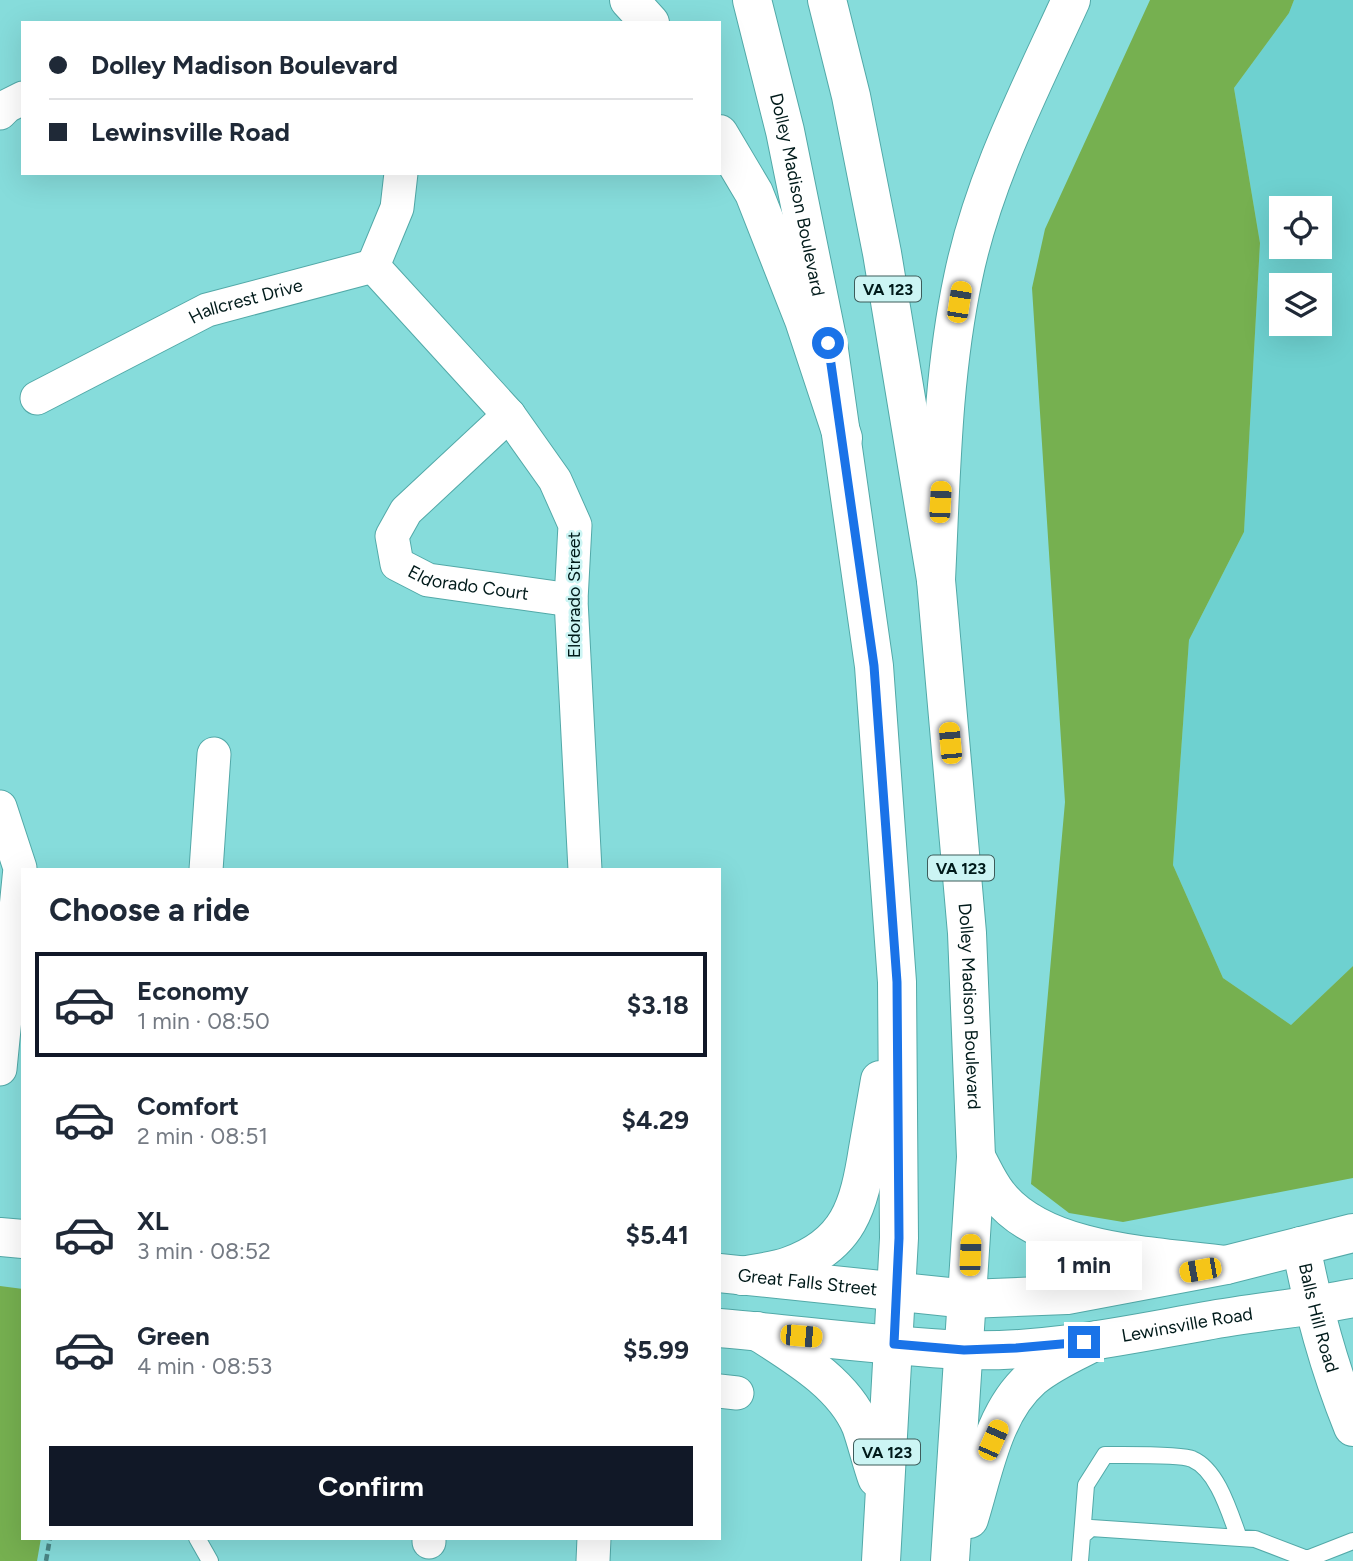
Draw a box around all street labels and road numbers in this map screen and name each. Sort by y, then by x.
street label: Dolley Madison Boulevard [765,91,829,298]
street label: Hallcrest Drive [185,274,305,329]
road number: VA 123 [855,276,921,302]
street label: Eldorado Street [563,531,585,658]
street label: Eldorado Court [404,561,530,605]
road number: VA 123 [928,856,994,880]
street label: Dolley Madison Boulevard [953,902,985,1110]
street label: Balls Hill Road [1294,1261,1343,1375]
street label: Great Falls Street [737,1264,879,1300]
street label: Lewinsville Road [1120,1303,1254,1347]
road number: VA 123 [854,1440,920,1464]

